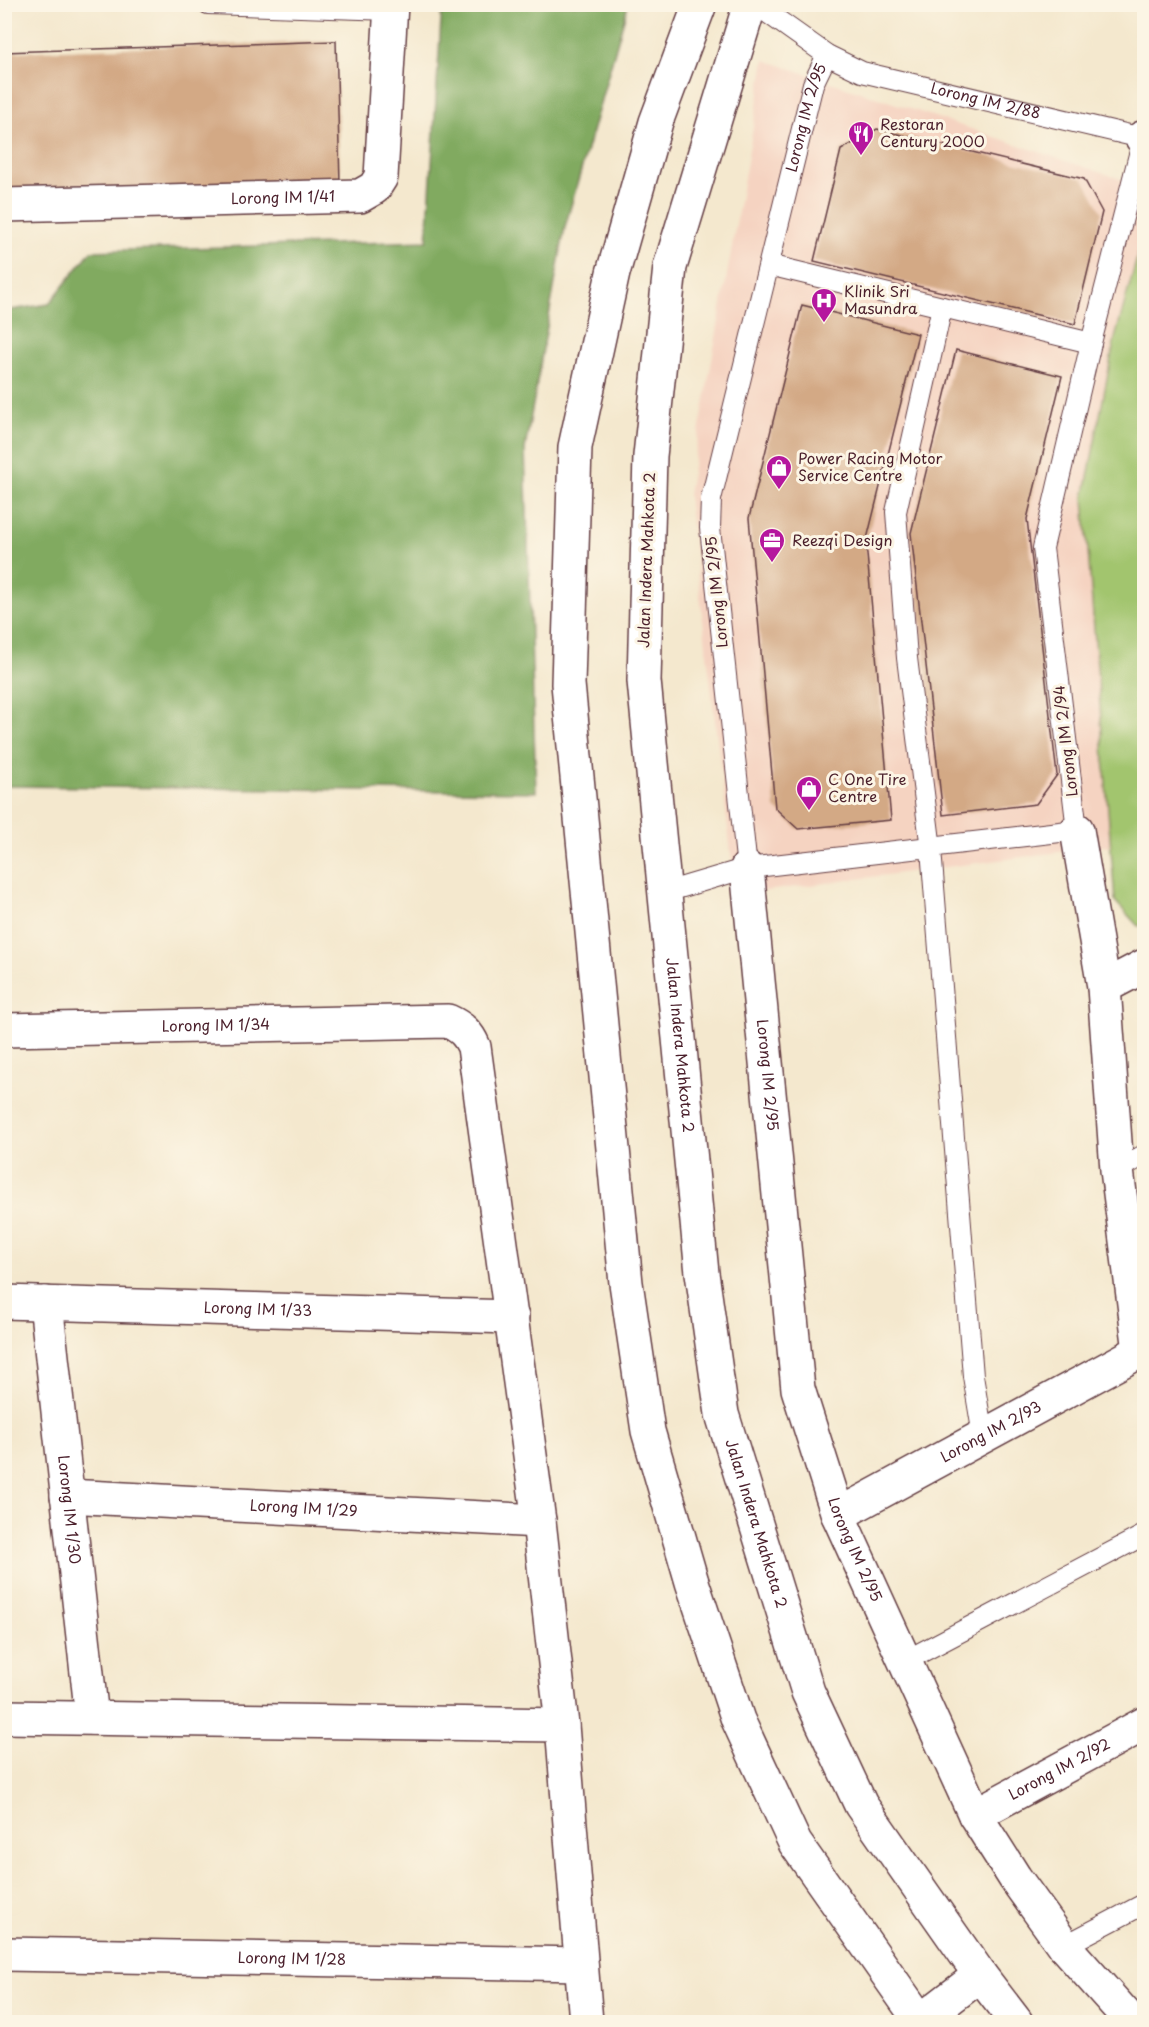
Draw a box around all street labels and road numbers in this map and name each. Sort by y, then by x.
street label: Lorong IM 2/95 [779,59,831,174]
street label: Lorong IM 2/88 [928,76,1043,124]
street label: Lorong IM 1/41 [231,184,335,209]
street label: Jalan Indera Mahkota 2 [631,472,660,648]
street label: Lorong IM 2/95 [698,535,733,649]
street label: Lorong IM 2/94 [1046,684,1083,798]
street label: Jalan Indera Mahkota 2 [661,956,701,1134]
street label: Lorong IM 1/34 [161,1012,270,1037]
street label: Lorong IM 2/95 [752,1018,786,1132]
street label: Lorong IM 1/33 [203,1295,312,1321]
street label: Lorong IM 2/93 [936,1394,1045,1467]
street label: Jalan Indera Mahkota 2 [720,1436,794,1611]
street label: Lorong IM 1/30 [53,1454,88,1565]
street label: Lorong IM 1/29 [249,1493,358,1521]
street label: Lorong IM 2/95 [823,1494,889,1605]
street label: Lorong IM 2/92 [1004,1731,1114,1805]
street label: Lorong IM 1/28 [238,1945,346,1970]

